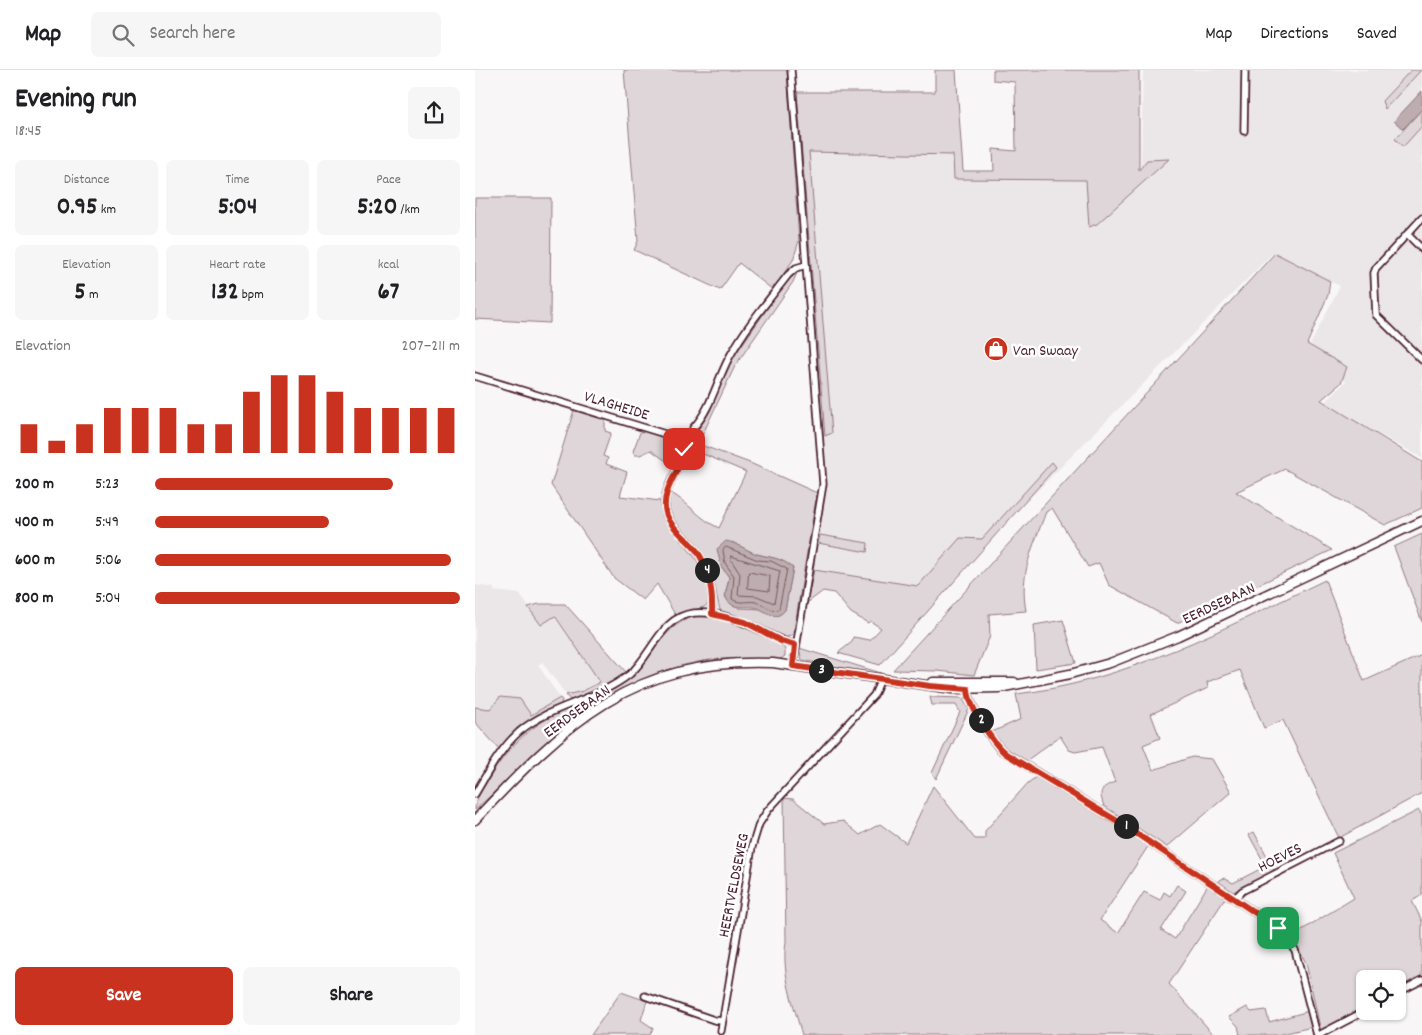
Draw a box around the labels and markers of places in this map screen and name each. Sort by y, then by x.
shop icon: Van Swaay [983,336,1009,362]
place label: Van Swaay [1013,340,1079,363]
pin [663,428,705,470]
pin: 4 [695,558,719,582]
pin: 3 [809,658,833,682]
pin: 2 [969,708,993,732]
pin: 1 [1113,814,1139,838]
pin [1257,907,1299,949]

